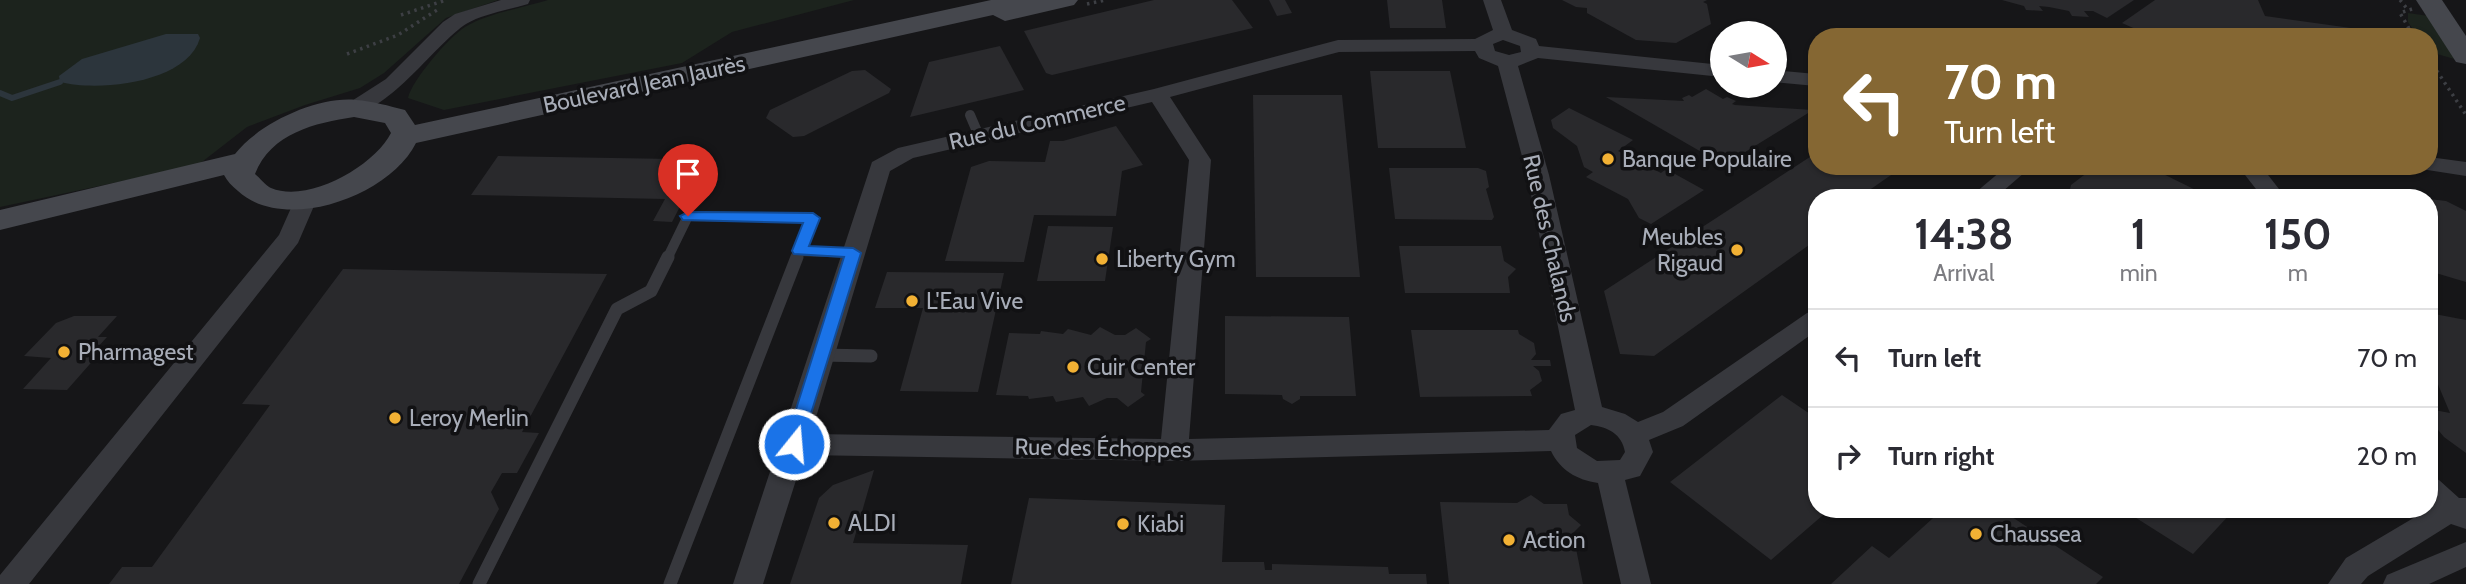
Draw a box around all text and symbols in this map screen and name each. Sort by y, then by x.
north arrow [1710,21,1787,98]
map controls [1710,21,1787,98]
street label: Boulevard Jean Jaurès [540,49,748,119]
text: 70 m [1944,52,2057,111]
icon: left [1829,56,1920,147]
street label: Rue du Commerce [946,88,1128,156]
text: Turn left [1944,112,2055,151]
pin [658,144,718,216]
place label: Banque Populaire [1622,145,1792,173]
street label: Rue des Chalands [1517,151,1583,325]
marker: Banque Populaire [1600,151,1616,167]
icon: arrive [669,155,707,193]
text: 14:38 [1914,208,2013,260]
text: 1 [2131,208,2146,260]
text: 150 [2264,208,2332,260]
place label: Meubles Rigaud [1641,223,1723,277]
marker: Meubles Rigaud [1729,242,1745,258]
place label: Liberty Gym [1116,245,1236,273]
marker: Liberty Gym [1094,251,1110,267]
text: Arrival [1933,259,1994,287]
text: min [2120,259,2158,287]
text: m [2288,259,2308,287]
place label: L'Eau Vive [926,287,1023,315]
marker: L'Eau Vive [904,293,920,309]
place label: Pharmagest [78,338,194,366]
icon: left [1829,339,1867,377]
text: Turn left [1888,342,1981,374]
text: 70 m [2357,342,2417,374]
marker: Pharmagest [56,344,72,360]
place label: Cuir Center [1087,353,1196,381]
marker: Cuir Center [1065,359,1081,375]
place label: Leroy Merlin [409,404,529,432]
position arrow [757,407,831,481]
marker: Leroy Merlin [387,410,403,426]
street label: Rue des Échoppes [1014,431,1192,464]
icon: right [1829,437,1867,475]
text: Turn right [1888,440,1994,472]
text: 20 m [2357,440,2417,472]
place label: ALDI [848,509,896,537]
place label: Kiabi [1137,510,1184,538]
marker: ALDI [826,515,842,531]
marker: Kiabi [1115,516,1131,532]
place label: Chaussea [1990,520,2082,548]
place label: Action [1523,526,1586,554]
marker: Chaussea [1968,526,1984,542]
marker: Action [1501,532,1517,548]

